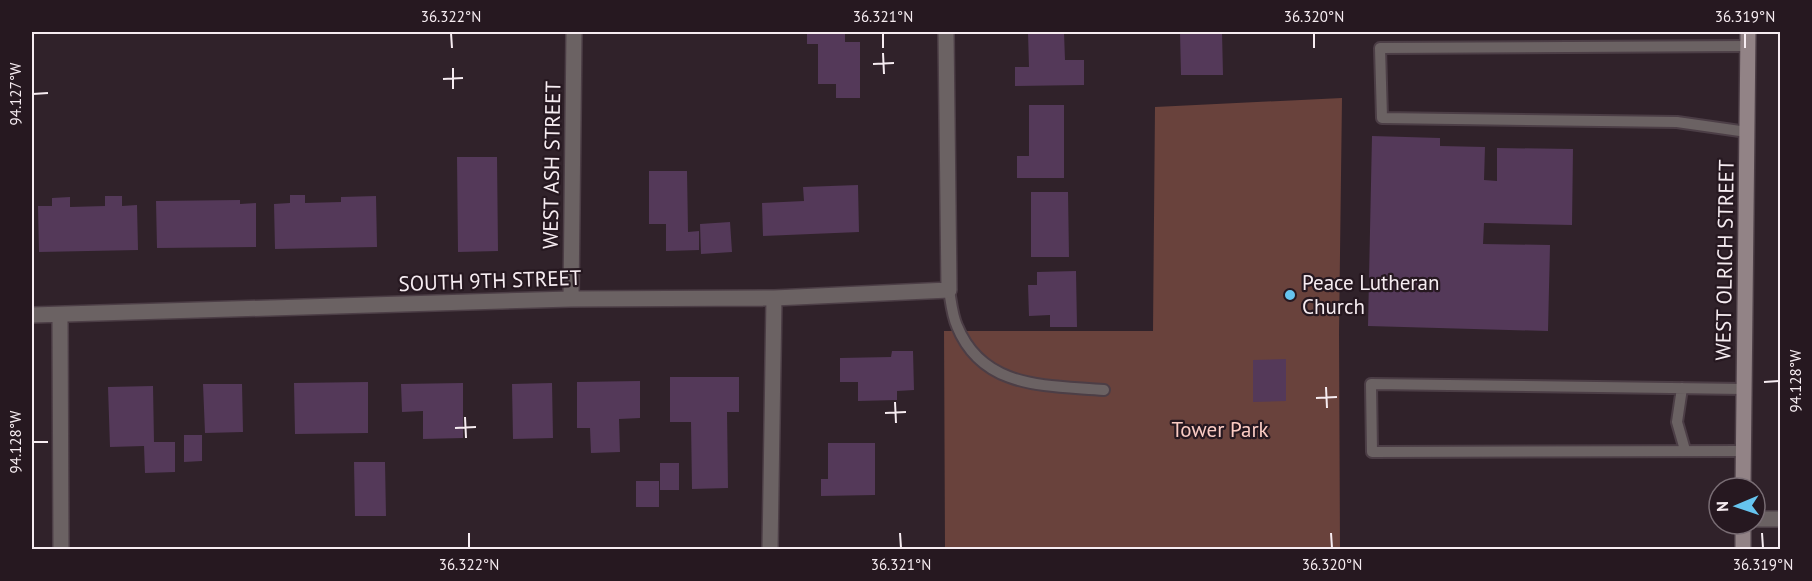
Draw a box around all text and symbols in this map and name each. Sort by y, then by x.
text: 36.322°N [421,7,481,26]
text: 36.321°N [853,7,913,26]
text: 36.320°N [1284,7,1344,26]
text: 36.319°N [1715,7,1775,26]
text: 94.127°W [6,62,25,125]
street label: WEST ASH STREET [537,80,566,249]
street label: WEST OLRICH STREET [1709,159,1740,361]
street label: SOUTH 9TH STREET [398,264,582,297]
place label: Peace Lutheran Church [1302,269,1439,320]
marker: Peace Lutheran Church [1283,288,1297,302]
text: 94.128°W [1786,349,1805,412]
text: 94.128°W [6,410,25,473]
park label: Tower Park [1171,416,1269,443]
north arrow [1707,476,1767,536]
text: N [1712,501,1732,512]
text: 36.322°N [439,555,499,574]
text: 36.321°N [871,555,931,574]
text: 36.320°N [1302,555,1362,574]
text: 36.319°N [1733,555,1793,574]

